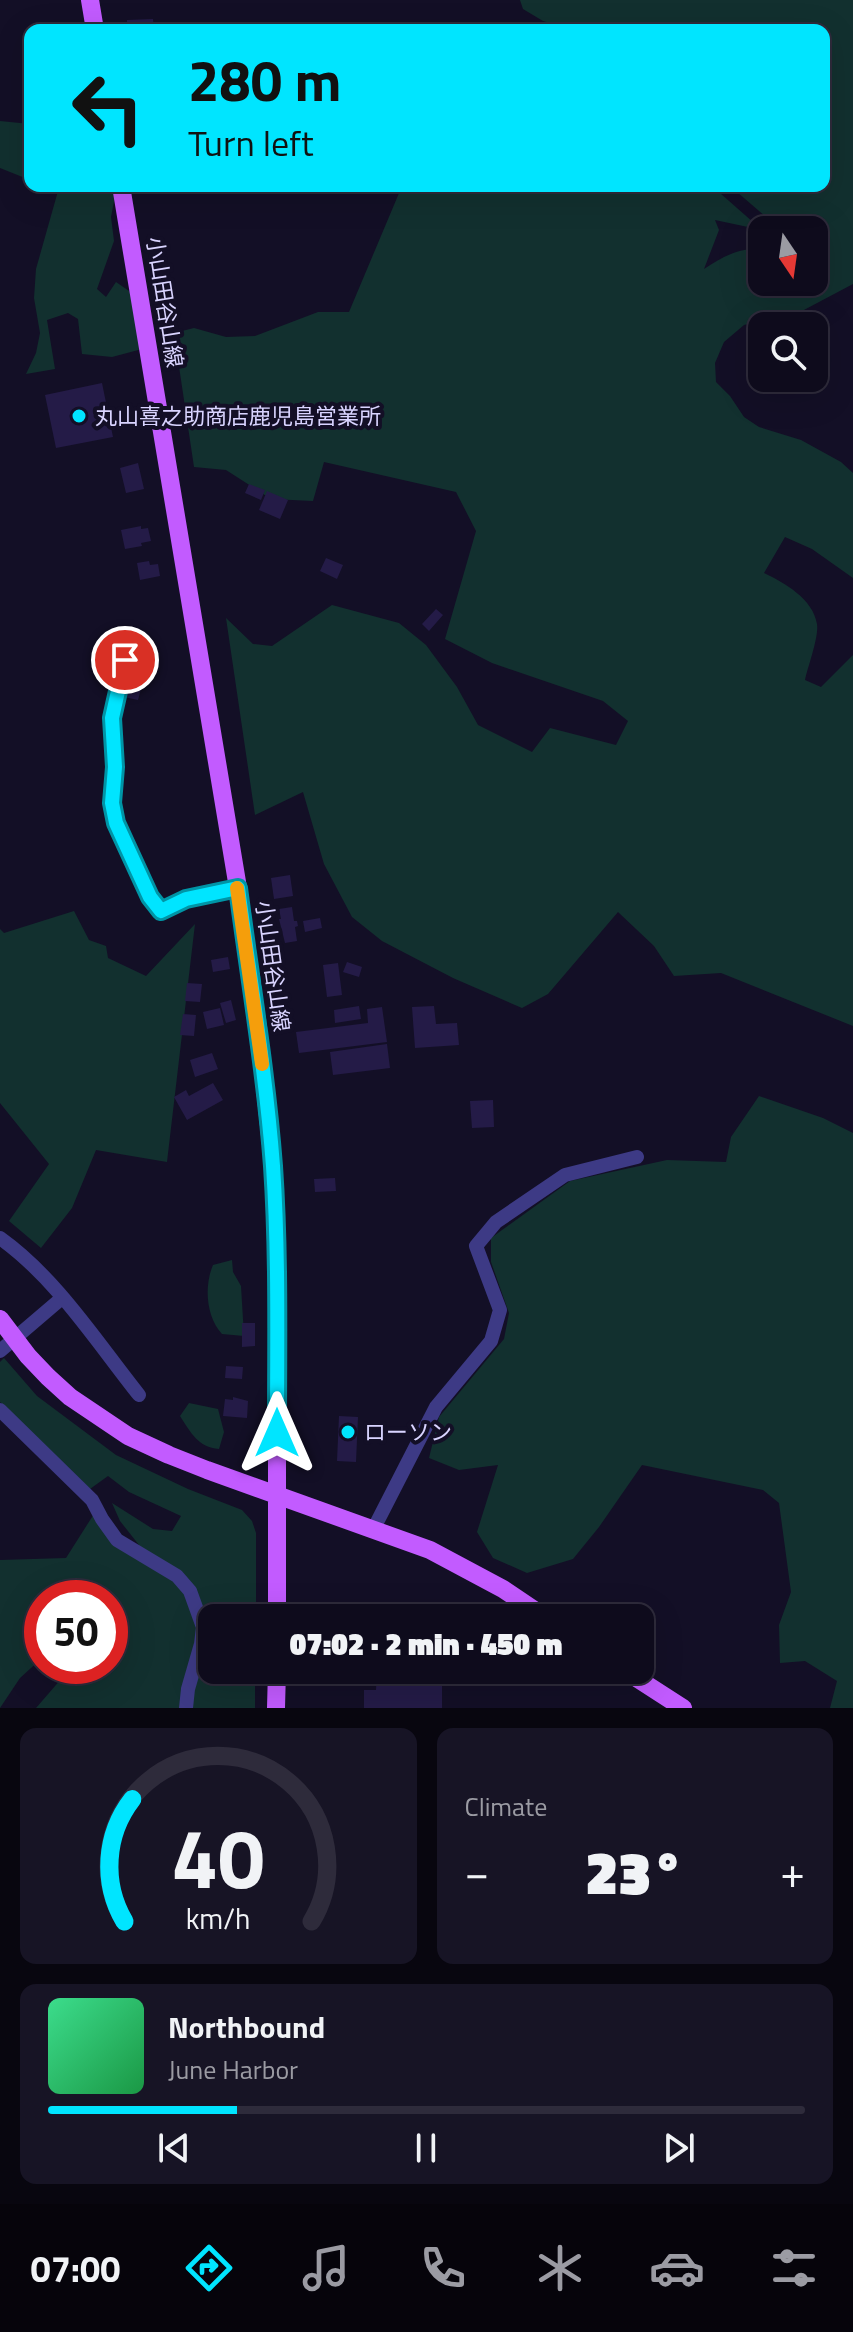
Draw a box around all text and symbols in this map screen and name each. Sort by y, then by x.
text: 280 m [188,38,341,123]
icon: left [56,56,160,160]
text: Turn left [188,115,314,170]
north arrow [748,216,828,296]
map controls [748,216,828,392]
street label: 小山田谷山線 [138,234,192,370]
button: search [748,312,828,392]
place label: 丸山喜之助商店鹿児島営業所 [95,399,381,433]
marker: 丸山喜之助商店鹿児島営業所 [70,407,88,425]
pin [91,626,159,694]
icon: arrive [103,638,147,682]
street label: 小山田谷山線 [247,898,299,1034]
position arrow [235,1391,319,1475]
place label: ローソン [364,1415,452,1449]
marker: ローソン [339,1423,357,1441]
speed limit sign: 50 [24,1580,128,1684]
text: 07:02 · 2 min · 450 m [290,1621,562,1667]
text: Climate [465,1787,547,1826]
text: 40 [172,1794,265,1920]
text: 23° [585,1826,684,1917]
text: − [465,1838,489,1905]
text: + [780,1838,805,1905]
text: km/h [186,1897,251,1940]
text: Northbound [168,2004,325,2050]
text: June Harbor [168,2050,298,2089]
icon: previous [152,2126,196,2170]
icon: pause [404,2126,448,2170]
icon: next [657,2126,701,2170]
icon: directions [181,2240,237,2296]
icon: music [298,2240,354,2296]
icon: phone [415,2240,471,2296]
icon: climate [532,2240,588,2296]
icon: car [649,2240,705,2296]
icon: filters [766,2240,822,2296]
text: 07:00 [31,2241,120,2296]

